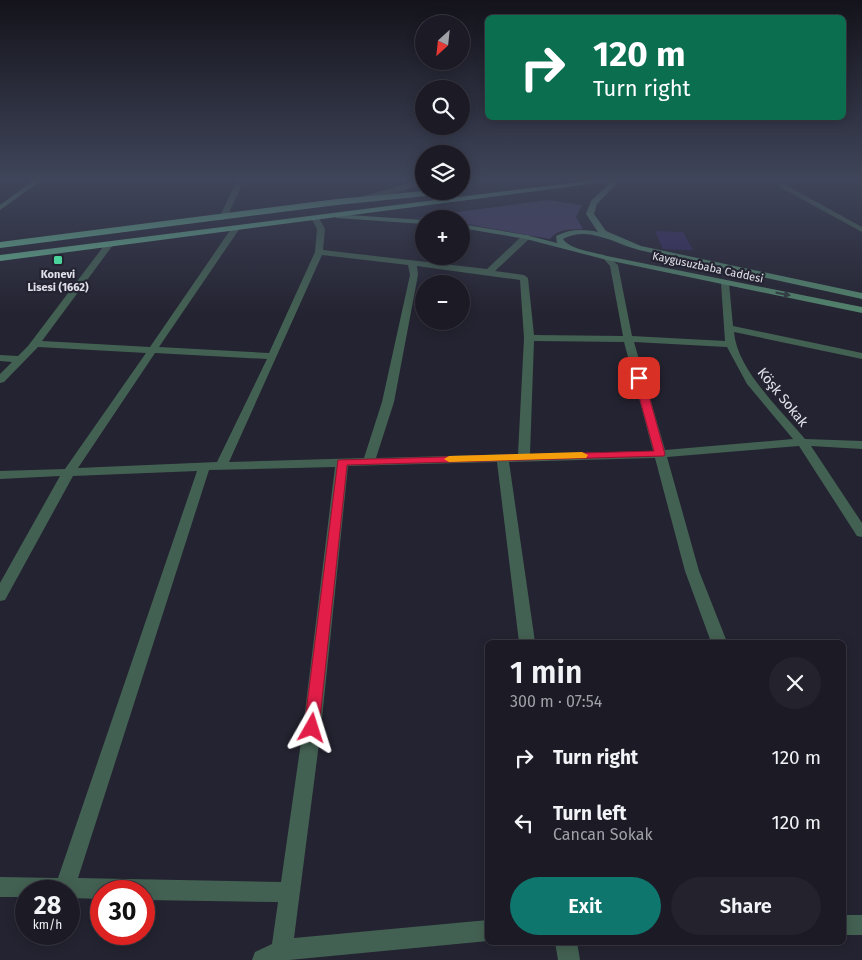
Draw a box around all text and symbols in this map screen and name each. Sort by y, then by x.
north arrow [415,15,470,70]
map controls [415,15,470,330]
text: 120 m [593,33,686,75]
icon: right [510,35,575,100]
text: Turn right [593,75,690,102]
button: search [415,80,470,135]
button: layers [415,145,470,200]
button: + [415,210,470,265]
street label: Kaygusuzbaba Caddesi [651,249,765,286]
marker: Konevi Lisesi (1662) [52,254,64,266]
place label: Konevi Lisesi (1662) [27,268,89,294]
button: − [415,275,470,330]
one-way arrow [775,290,790,298]
pin [618,357,660,399]
icon: arrive [625,364,653,392]
street label: Köşk Sokak [754,364,812,431]
text: 1 min [510,655,582,691]
button: close [769,657,821,709]
text: 300 m · 07:54 [510,692,602,711]
position arrow [285,701,337,753]
icon: right [510,744,538,772]
text: Turn right [553,746,638,769]
text: 120 m [771,746,821,769]
text: Turn left [553,802,627,825]
icon: left [510,809,538,837]
text: 120 m [771,811,821,834]
text: Cancan Sokak [553,825,653,844]
button: Exit [510,877,661,935]
button: Share [671,877,821,935]
speed limit sign: 30 [90,880,155,945]
text: 28 [34,891,61,921]
text: km/h [33,918,62,932]

